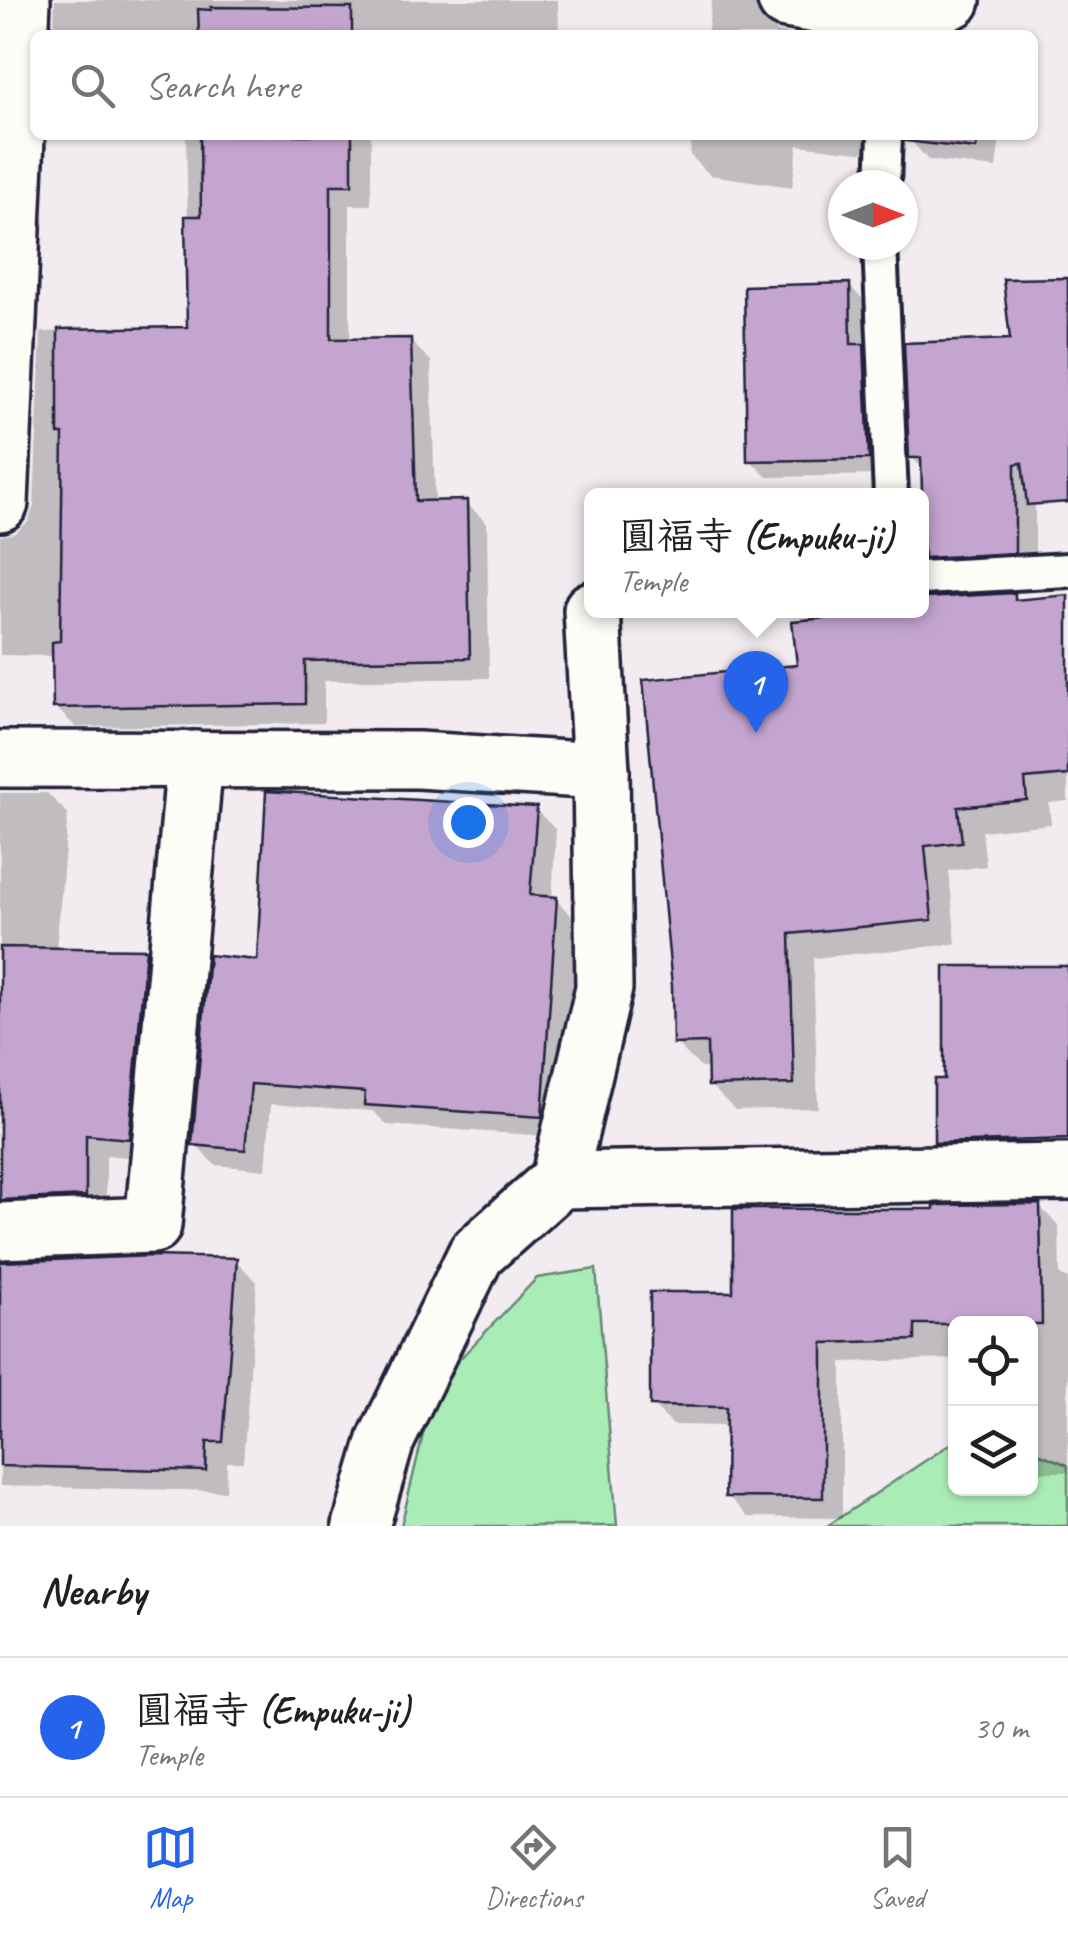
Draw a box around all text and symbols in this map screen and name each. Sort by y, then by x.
search box [30,30,1038,140]
icon: search [65,58,120,113]
text: Search here [145,62,300,109]
north arrow [828,170,918,260]
popup [584,488,929,618]
text: 圓福寺 (Empuku-ji) [619,513,894,560]
text: Temple [619,560,687,601]
pin: 1 [724,650,788,733]
your location [443,797,494,848]
map controls [948,1316,1038,1496]
button: locate [948,1316,1038,1406]
button: layers [948,1406,1038,1496]
text: Nearby [40,1565,146,1618]
text: 圓福寺 (Empuku-ji) [135,1687,410,1734]
text: 1 [65,1707,80,1748]
text: 30 m [974,1707,1028,1748]
text: Temple [135,1734,203,1775]
tab: Map [143,1820,198,1915]
tab: Directions [485,1820,583,1915]
tab: Saved [870,1820,925,1915]

